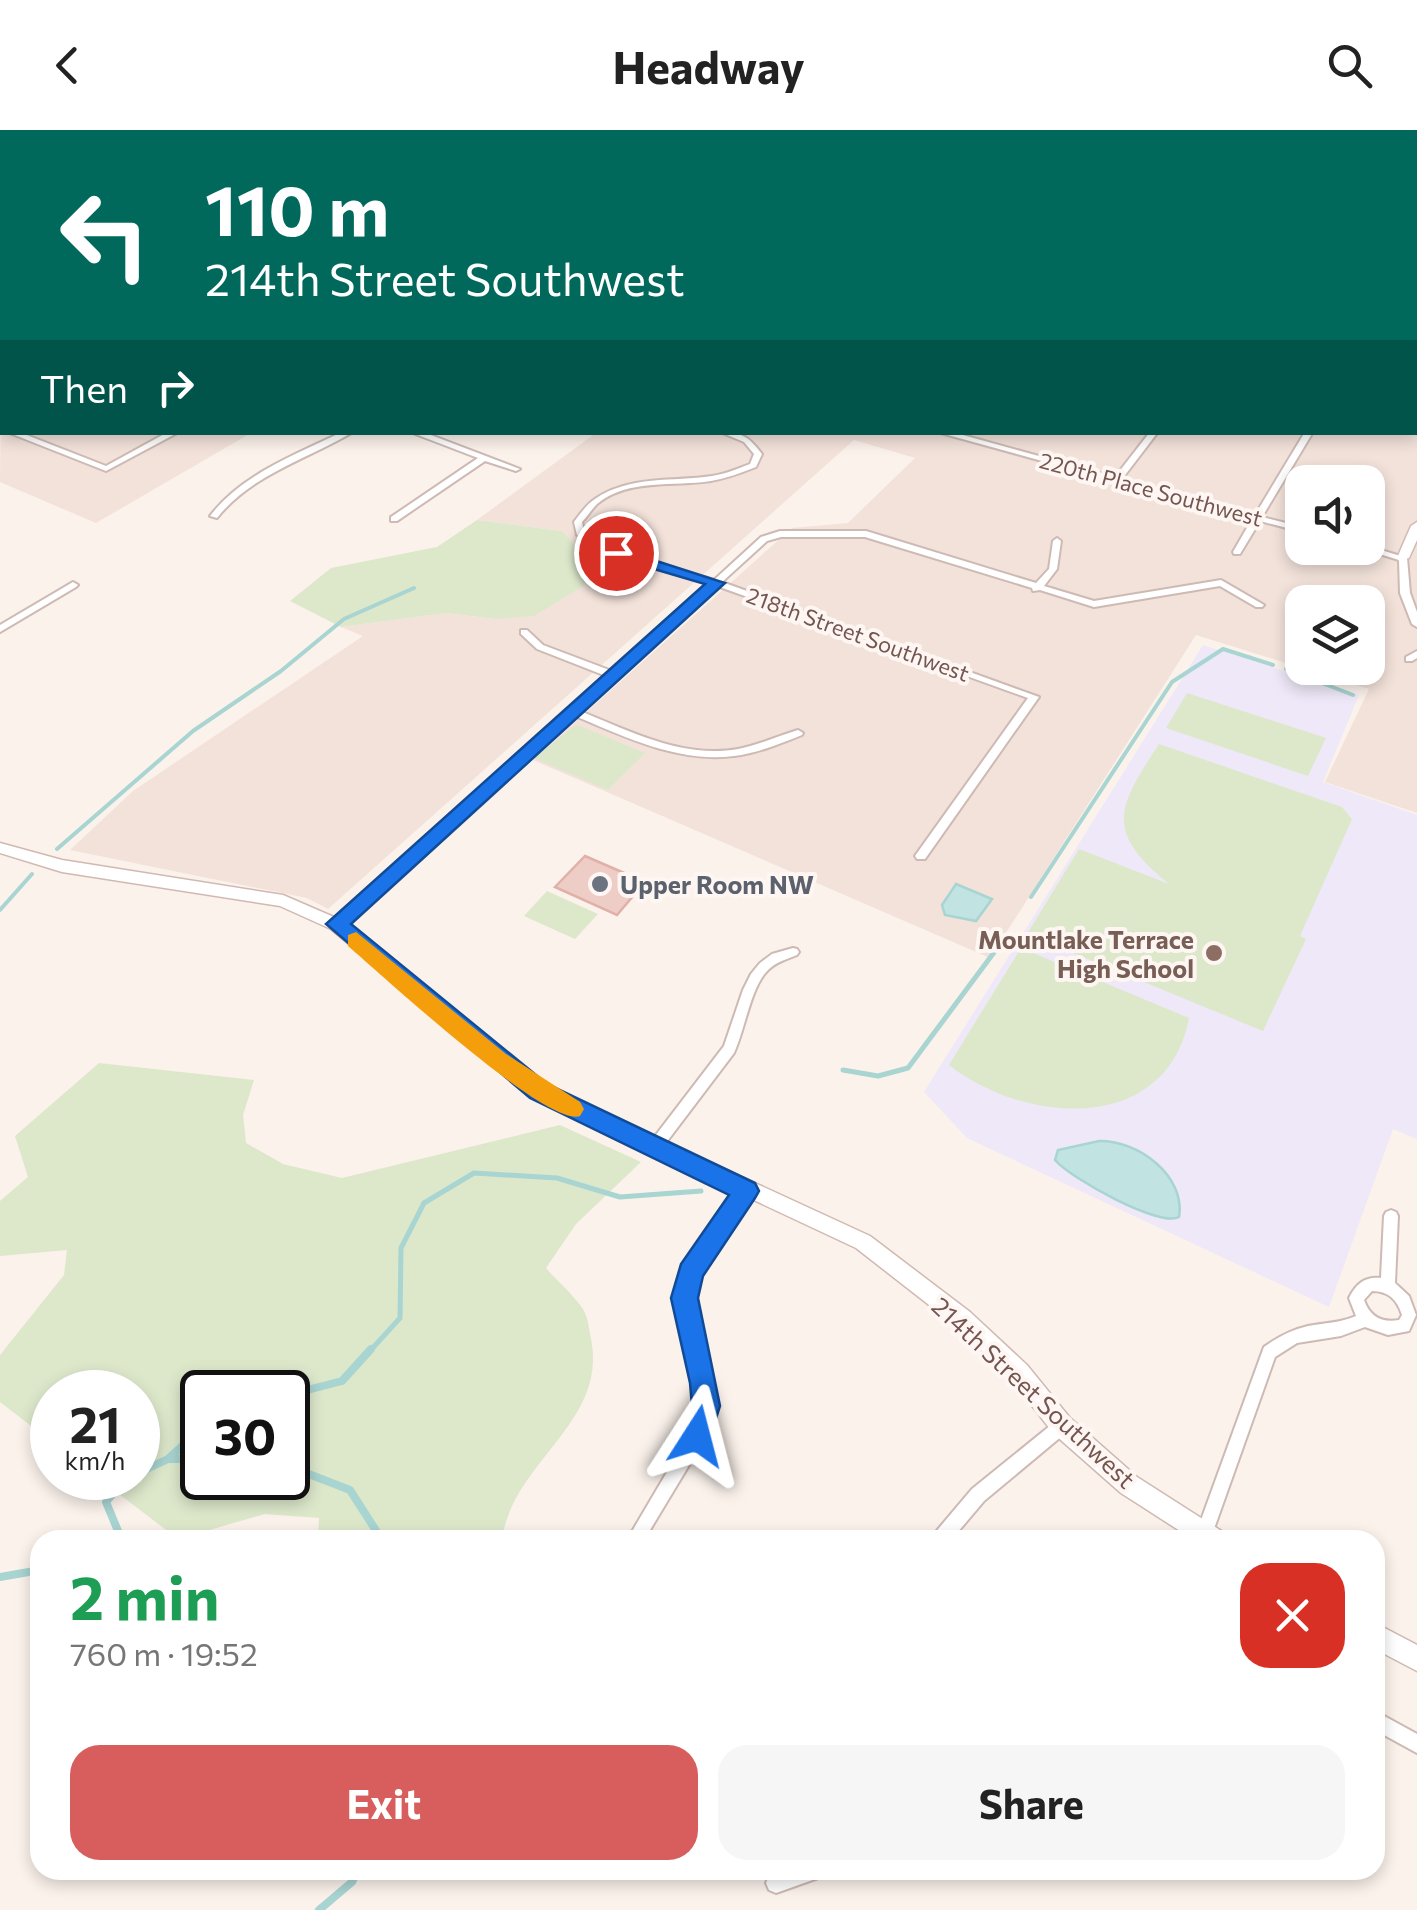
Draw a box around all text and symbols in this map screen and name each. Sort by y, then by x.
icon: back [40,38,95,93]
text: Headway [612,38,805,93]
icon: search [1322,38,1377,93]
text: 110 m [205,165,389,250]
icon: left [40,170,170,300]
text: 214th Street Southwest [205,250,685,305]
icon: right [148,360,203,415]
text: Then [40,364,128,411]
street label: 220th Place Southwest [1037,446,1265,532]
map controls [1285,465,1385,685]
button: sound [1285,465,1385,565]
pin [574,511,659,596]
icon: arrive [589,526,644,581]
street label: 218th Street Southwest [743,581,973,687]
button: layers [1285,585,1385,685]
place label: Upper Room NW [620,869,814,899]
marker: Upper Room NW [589,873,611,895]
place label: Mountlake Terrace High School [978,924,1194,983]
marker: Mountlake Terrace High School [1203,942,1225,964]
street label: 214th Street Southwest [926,1290,1142,1494]
speed limit sign: 30 [180,1370,310,1500]
position arrow [645,1384,749,1488]
text: 21 [69,1392,121,1453]
text: km/h [65,1445,125,1475]
text: 2 min [70,1559,219,1632]
button: close [1240,1563,1345,1668]
text: 760 m · 19:52 [70,1633,258,1673]
button: Exit [70,1745,698,1860]
button: Share [718,1745,1345,1860]

